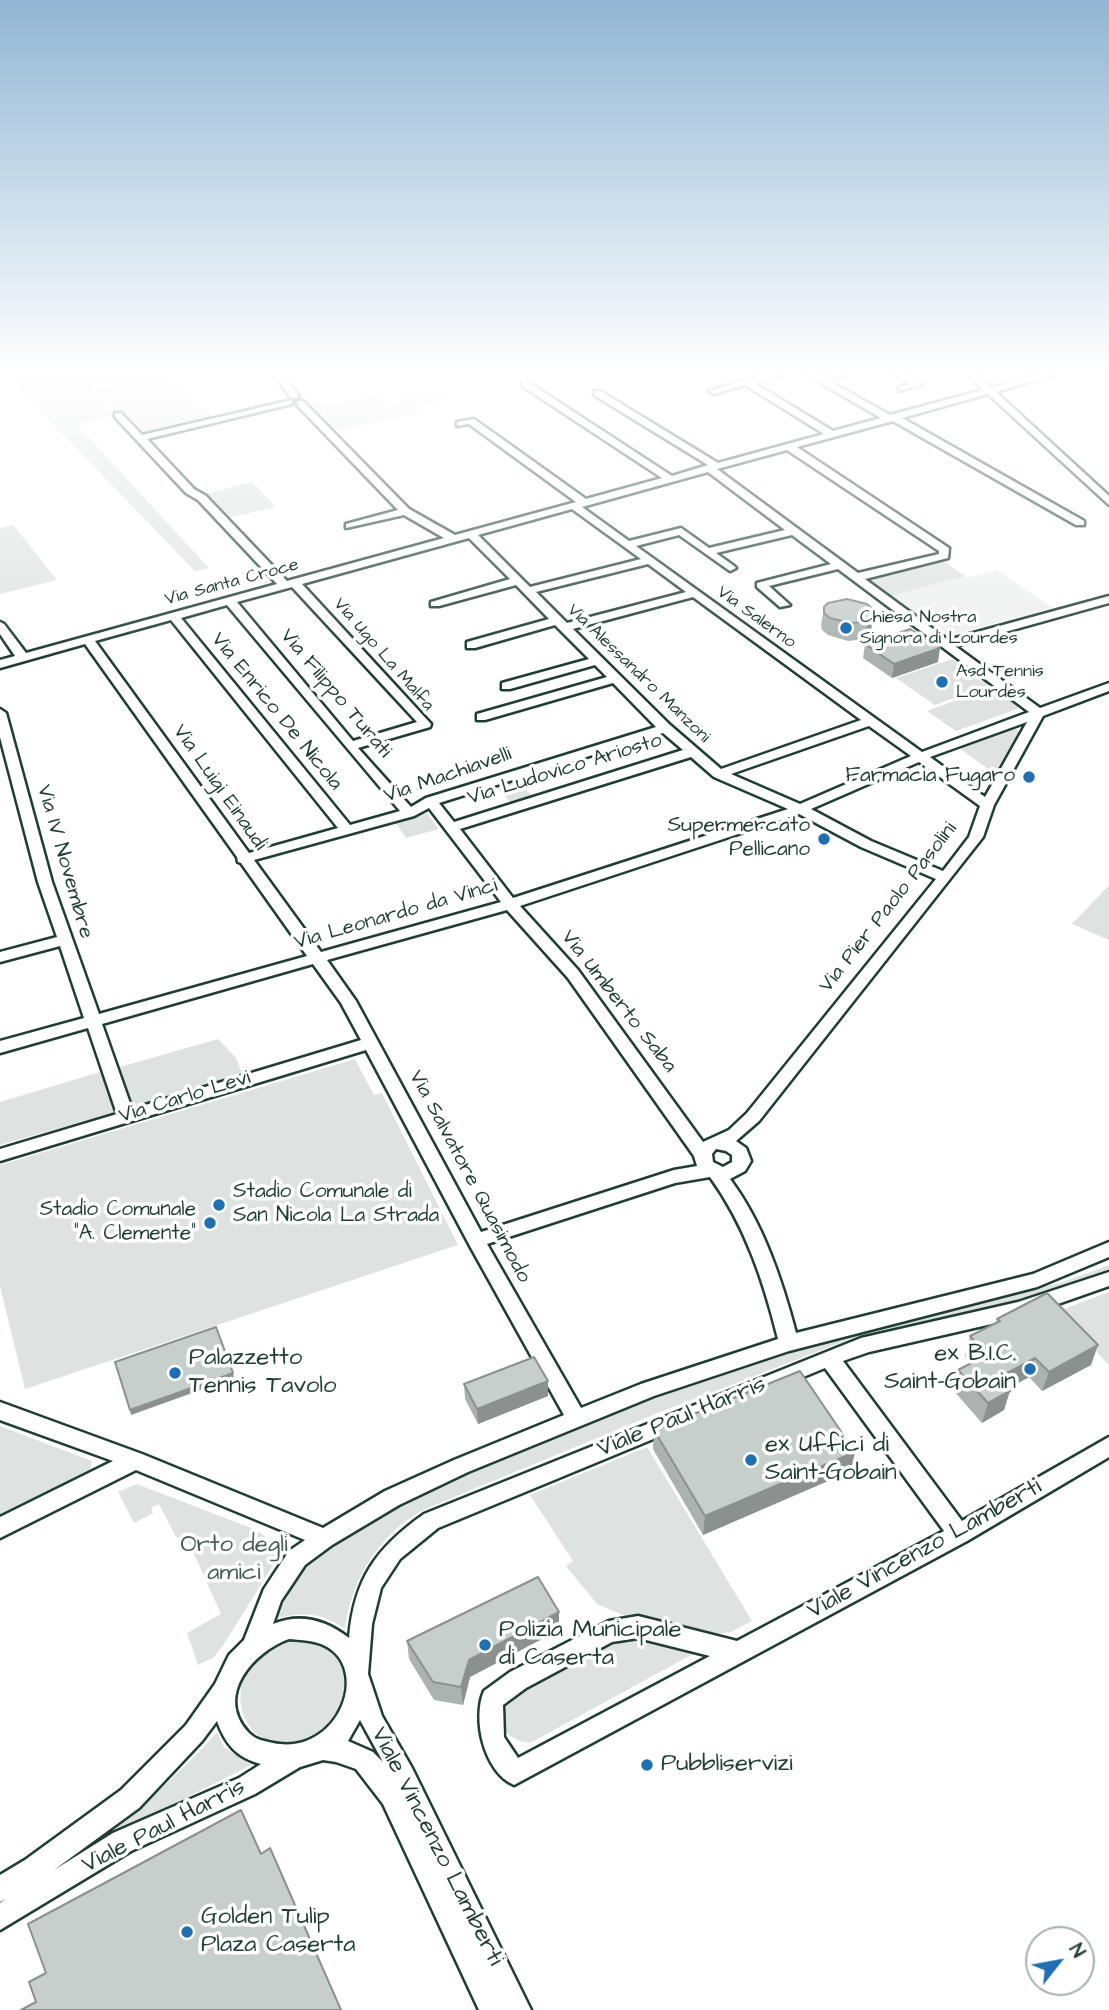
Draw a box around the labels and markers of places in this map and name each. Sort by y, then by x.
place label: Chiesa Nostra Signora di Lourdes [860,607,1018,650]
marker: Chiesa Nostra Signora di Lourdes [838,620,854,636]
place label: Asd Tennis Lourdes [956,661,1044,704]
marker: Asd Tennis Lourdes [934,674,950,690]
place label: Farmacia Fugaro [845,764,1015,790]
marker: Farmacia Fugaro [1021,769,1037,785]
place label: Supermercato Pellicano [668,814,810,864]
marker: Supermercato Pellicano [816,831,832,847]
place label: Stadio Comunale di San Nicola La Strada [233,1180,439,1230]
marker: Stadio Comunale di San Nicola La Strada [211,1197,227,1213]
place label: Stadio Comunale "A. Clemente" [40,1198,196,1248]
marker: Stadio Comunale "A. Clemente" [202,1215,218,1231]
place label: ex B.I.C. Saint-Gobain [884,1341,1016,1397]
place label: Palazzetto Tennis Tavolo [189,1345,337,1401]
marker: ex B.I.C. Saint-Gobain [1022,1361,1038,1377]
marker: Palazzetto Tennis Tavolo [167,1365,183,1381]
place label: ex Uffici di Saint-Gobain [765,1432,897,1488]
marker: ex Uffici di Saint-Gobain [743,1452,759,1468]
place label: Polizia Municipale di Caserta [499,1617,681,1673]
marker: Polizia Municipale di Caserta [477,1637,493,1653]
place label: Pubbliservizi [661,1751,793,1779]
marker: Pubbliservizi [639,1757,655,1773]
place label: Golden Tulip Plaza Caserta [201,1904,355,1960]
marker: Golden Tulip Plaza Caserta [179,1924,195,1940]

